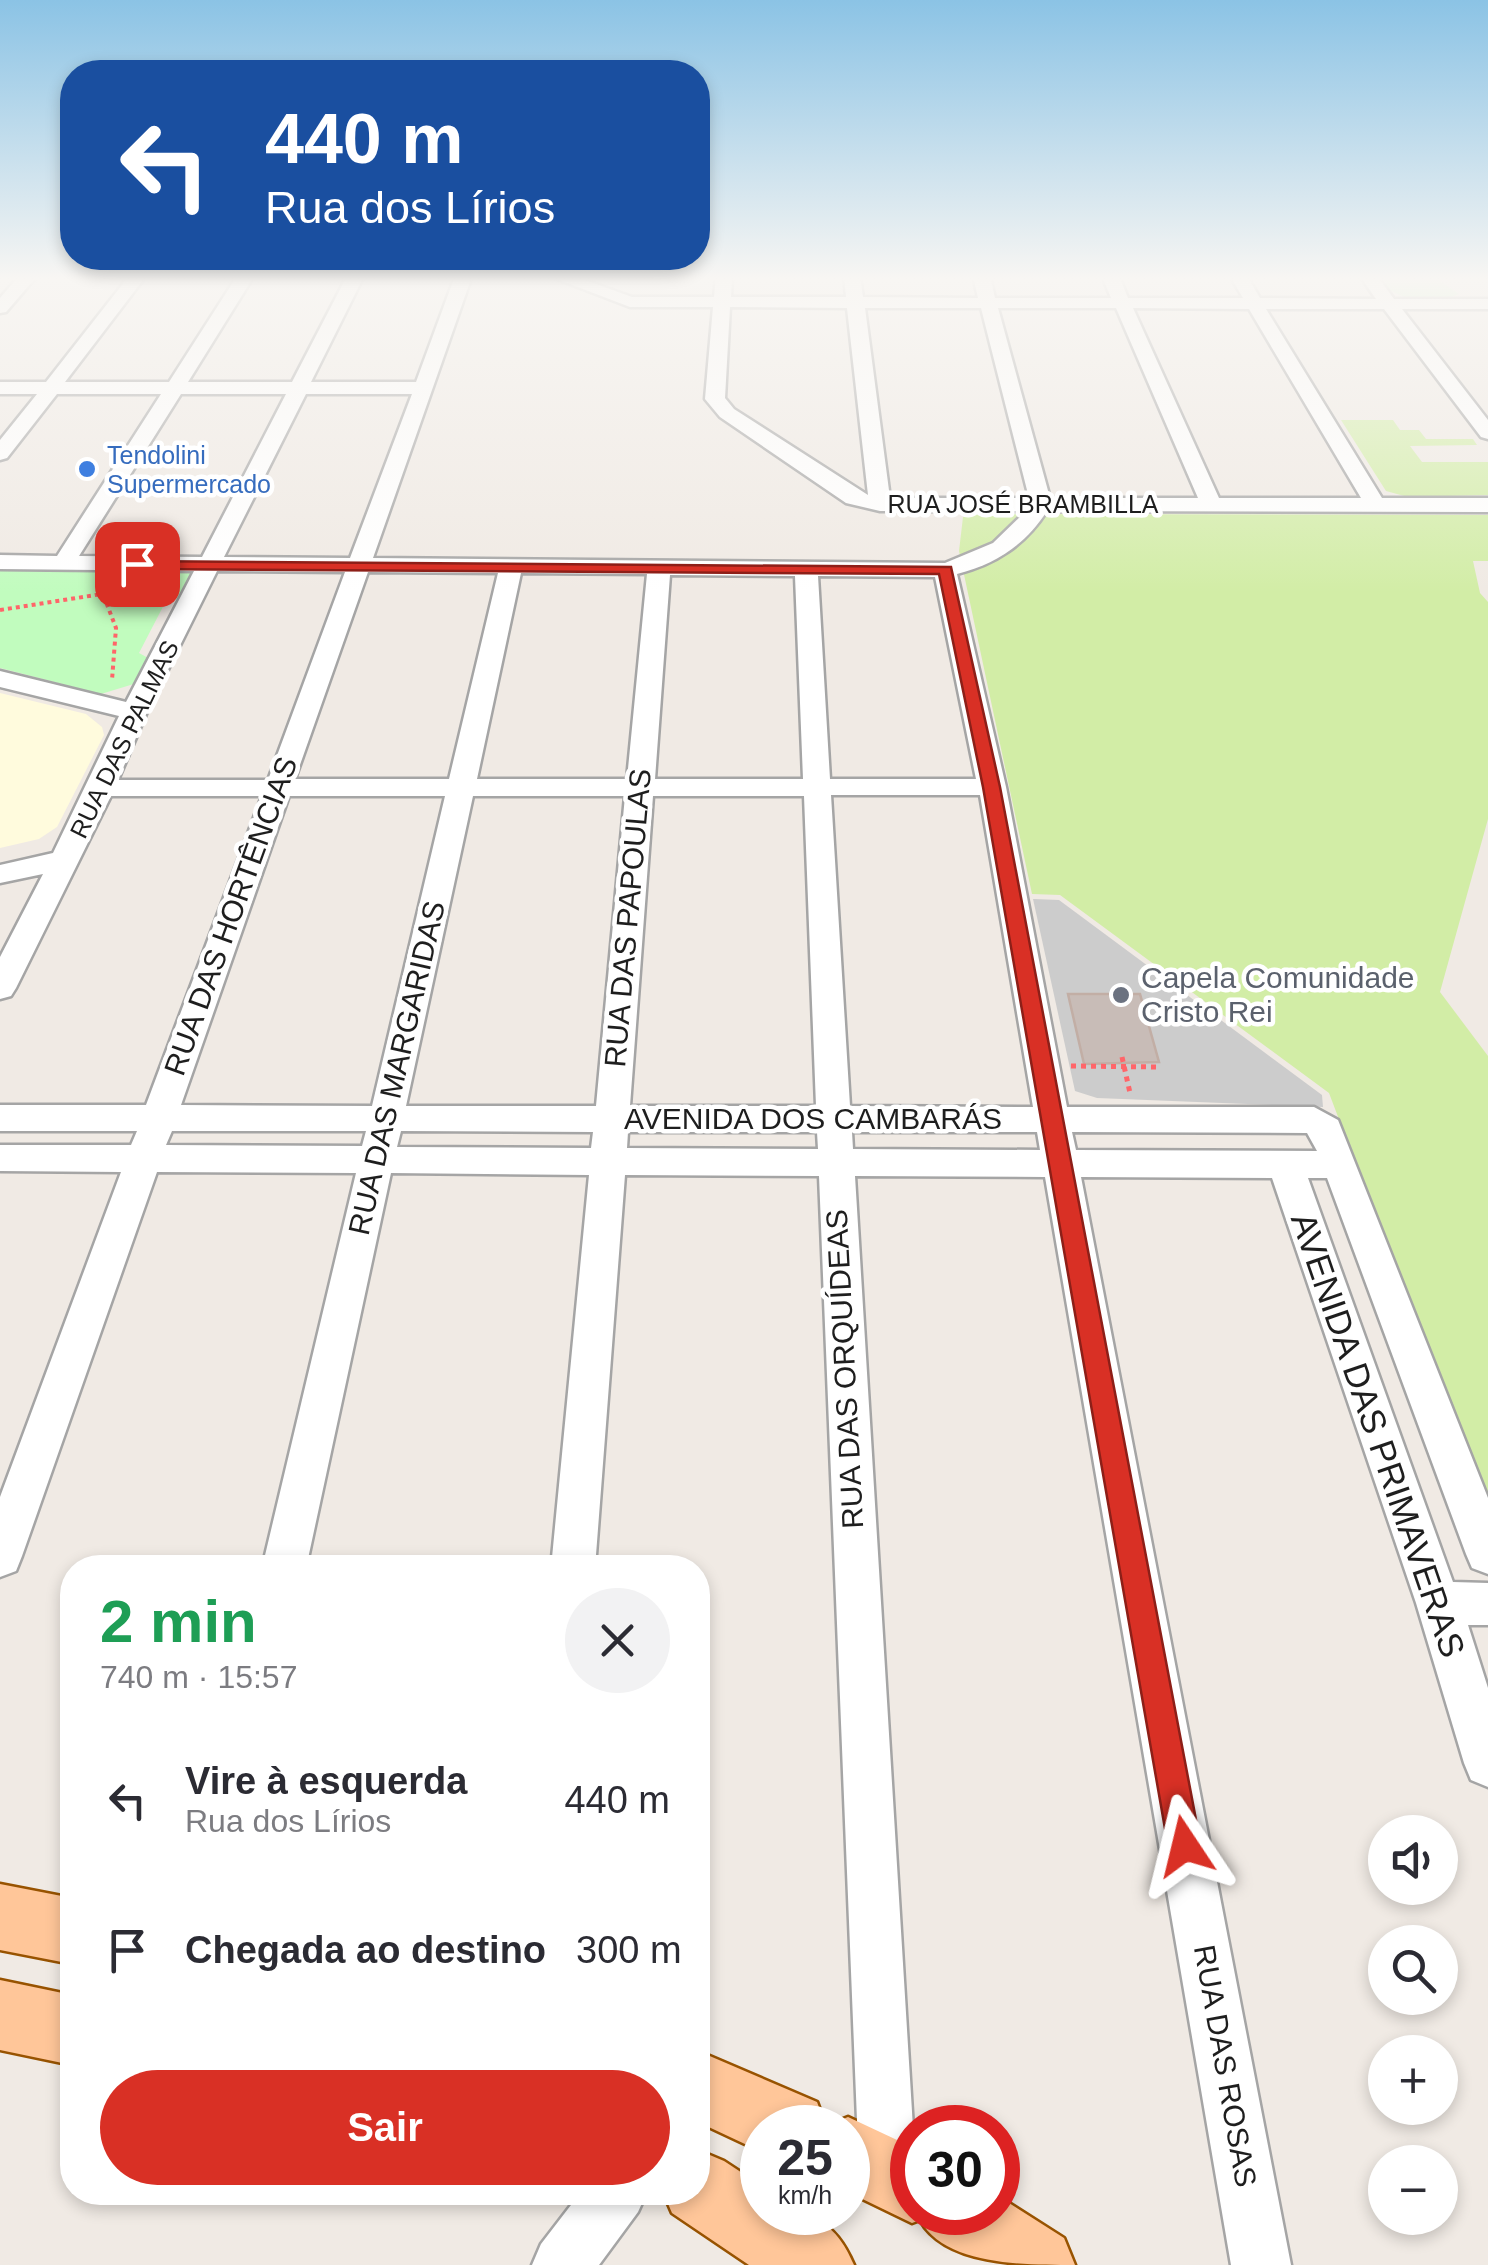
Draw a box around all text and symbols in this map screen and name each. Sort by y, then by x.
icon: left [100,100,230,230]
text: 440 m [265,100,463,178]
text: Rua dos Lírios [265,182,555,233]
place label: Tendolini Supermercado [107,441,271,498]
marker: Tendolini Supermercado [76,458,98,480]
street label: RUA JOSÉ BRAMBILLA [888,490,1159,518]
pin [95,522,180,607]
icon: arrive [110,537,165,592]
street label: RUA DAS PALMAS [64,636,184,842]
street label: RUA DAS HORTÊNCIAS [158,752,304,1079]
street label: RUA DAS PAPOULAS [598,767,657,1069]
street label: RUA DAS MARGARIDAS [342,898,451,1238]
place label: Capela Comunidade Cristo Rei [1141,961,1415,1028]
marker: Capela Comunidade Cristo Rei [1110,984,1132,1006]
street label: AVENIDA DOS CAMBARÁS [624,1102,1002,1135]
street label: AVENIDA DAS PRIMAVERAS [1284,1207,1473,1662]
street label: RUA DAS ORQUÍDEAS [820,1208,869,1530]
text: 2 min [100,1588,257,1655]
button: close [565,1588,670,1693]
text: 740 m · 15:57 [100,1659,297,1695]
text: Vire à esquerda [185,1760,467,1802]
icon: left [100,1773,155,1828]
text: 440 m [564,1779,670,1821]
position arrow [1133,1794,1237,1898]
text: Rua dos Lírios [185,1803,391,1839]
map controls [1368,1815,1458,2235]
button: sound [1368,1815,1458,1905]
icon: arrive [100,1923,155,1978]
button: search [1368,1925,1458,2015]
text: Chegada ao destino [185,1929,546,1971]
text: 300 m [576,1929,682,1971]
street label: RUA DAS ROSAS [1188,1942,1263,2189]
button: + [1368,2035,1458,2125]
button: Sair [100,2070,670,2185]
speed limit sign: 30 [890,2105,1020,2235]
text: 25 [777,2130,833,2186]
button: − [1368,2145,1458,2235]
text: km/h [778,2181,832,2209]

